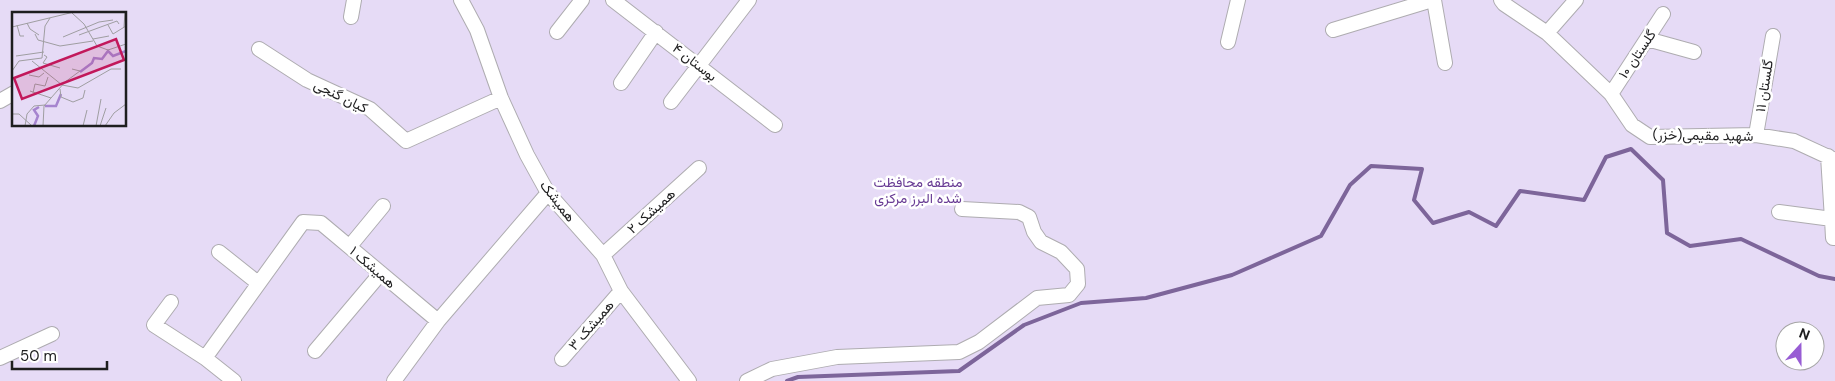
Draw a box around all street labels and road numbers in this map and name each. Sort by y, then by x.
street label: گلستان ۱۰ [1614,26,1660,82]
street label: بوستان ۴ [669,39,721,85]
street label: گلستان ۱۱ [1751,59,1777,113]
street label: کیان گنجی [311,75,371,117]
street label: شهید مقیمی(‌خزر) [1652,125,1754,145]
street label: همیشک [536,177,580,226]
street label: همیشک ۲ [623,184,679,237]
street label: همیشک ۱ [346,242,400,292]
street label: همیشک ۳ [564,296,618,354]

